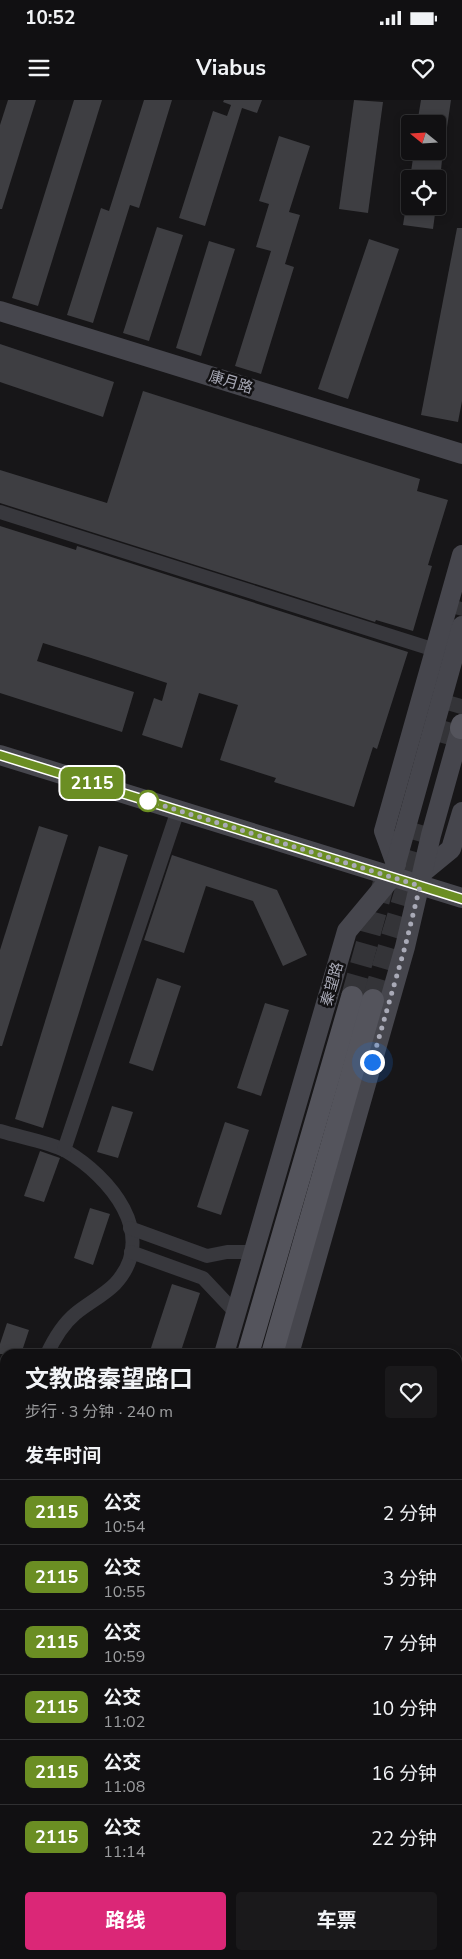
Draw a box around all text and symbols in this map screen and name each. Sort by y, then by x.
text: 10:52 [25,5,75,31]
text: Viabus [196,53,266,83]
icon: menu [25,54,53,82]
icon: heart [409,54,437,82]
north arrow [401,115,446,160]
map controls [401,115,446,215]
button: locate [401,170,446,215]
street label: 康月路 [207,366,255,398]
line badge: 2115 [57,767,127,799]
text: 2115 [70,771,114,795]
unlabelled marker [137,790,159,812]
street label: 秦望路 [316,960,348,1008]
your location [360,1050,385,1075]
text: 文教路秦望路口 [25,1363,193,1395]
button: heart [385,1366,437,1418]
text: 步行 · 3 分钟 · 240 m [25,1401,173,1423]
text: 发车时间 [25,1443,101,1469]
text: 公交 [103,1490,141,1516]
text: 2115 [35,1500,78,1524]
text: 2 分钟 [383,1501,437,1527]
text: 10:54 [103,1516,145,1538]
text: 公交 [103,1555,141,1581]
text: 2115 [35,1565,78,1589]
text: 3 分钟 [383,1566,437,1592]
text: 10:55 [103,1581,145,1603]
text: 公交 [103,1620,141,1646]
text: 2115 [35,1630,78,1654]
text: 7 分钟 [383,1631,437,1657]
text: 10:59 [103,1646,145,1668]
text: 公交 [103,1685,141,1711]
text: 2115 [35,1695,78,1719]
text: 10 分钟 [371,1696,437,1722]
text: 11:02 [103,1711,145,1733]
text: 公交 [103,1750,141,1776]
text: 2115 [35,1760,78,1784]
text: 16 分钟 [371,1761,437,1787]
text: 11:08 [103,1776,145,1798]
text: 公交 [103,1815,141,1841]
text: 2115 [35,1825,78,1849]
text: 22 分钟 [371,1826,437,1852]
text: 11:14 [103,1841,145,1863]
button: 路线 [25,1892,226,1950]
button: 车票 [236,1892,437,1950]

